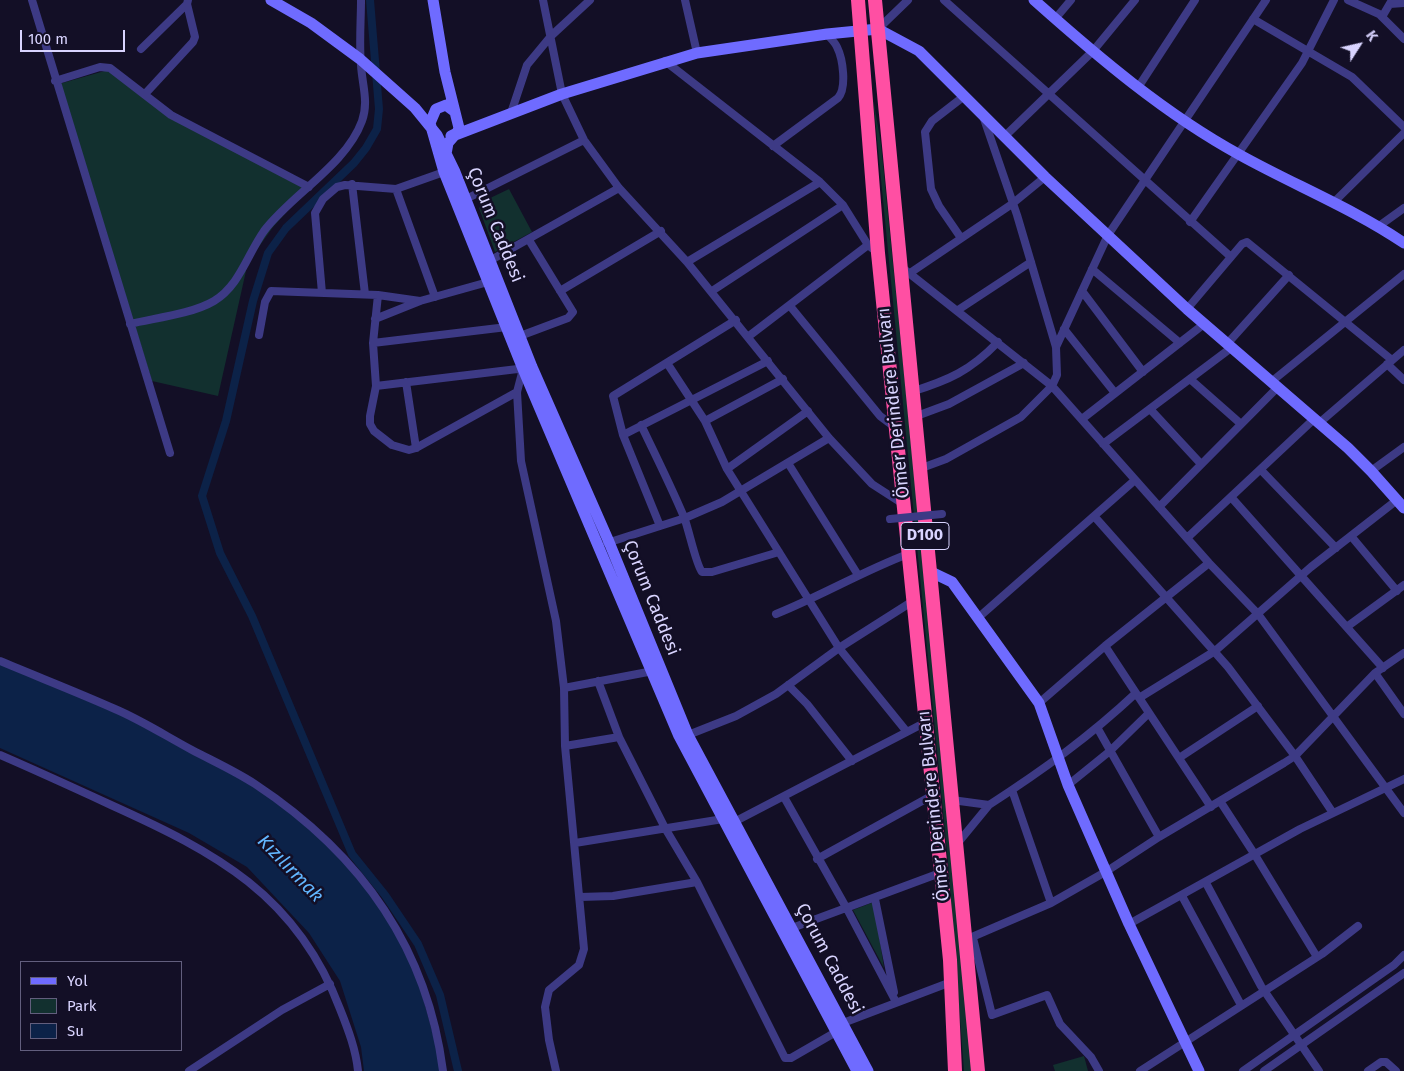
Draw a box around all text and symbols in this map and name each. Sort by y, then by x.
scale bar [22,20,128,52]
north arrow [1334,20,1384,70]
text: K [1362,28,1381,45]
text: 100 m [28,30,68,48]
street label: Çorum Caddesi [462,164,528,286]
street label: Ömer Derindere Bulvarı [873,306,915,500]
road number: D100 [901,522,949,550]
street label: Çorum Caddesi [618,537,684,659]
street label: Ömer Derindere Bulvarı [913,709,955,903]
water label: Kızılırmak [252,830,328,908]
street label: Çorum Caddesi [791,900,867,1018]
legend [20,961,182,1051]
text: Yol [67,972,88,990]
text: Park [67,997,97,1015]
text: Su [67,1022,84,1040]

